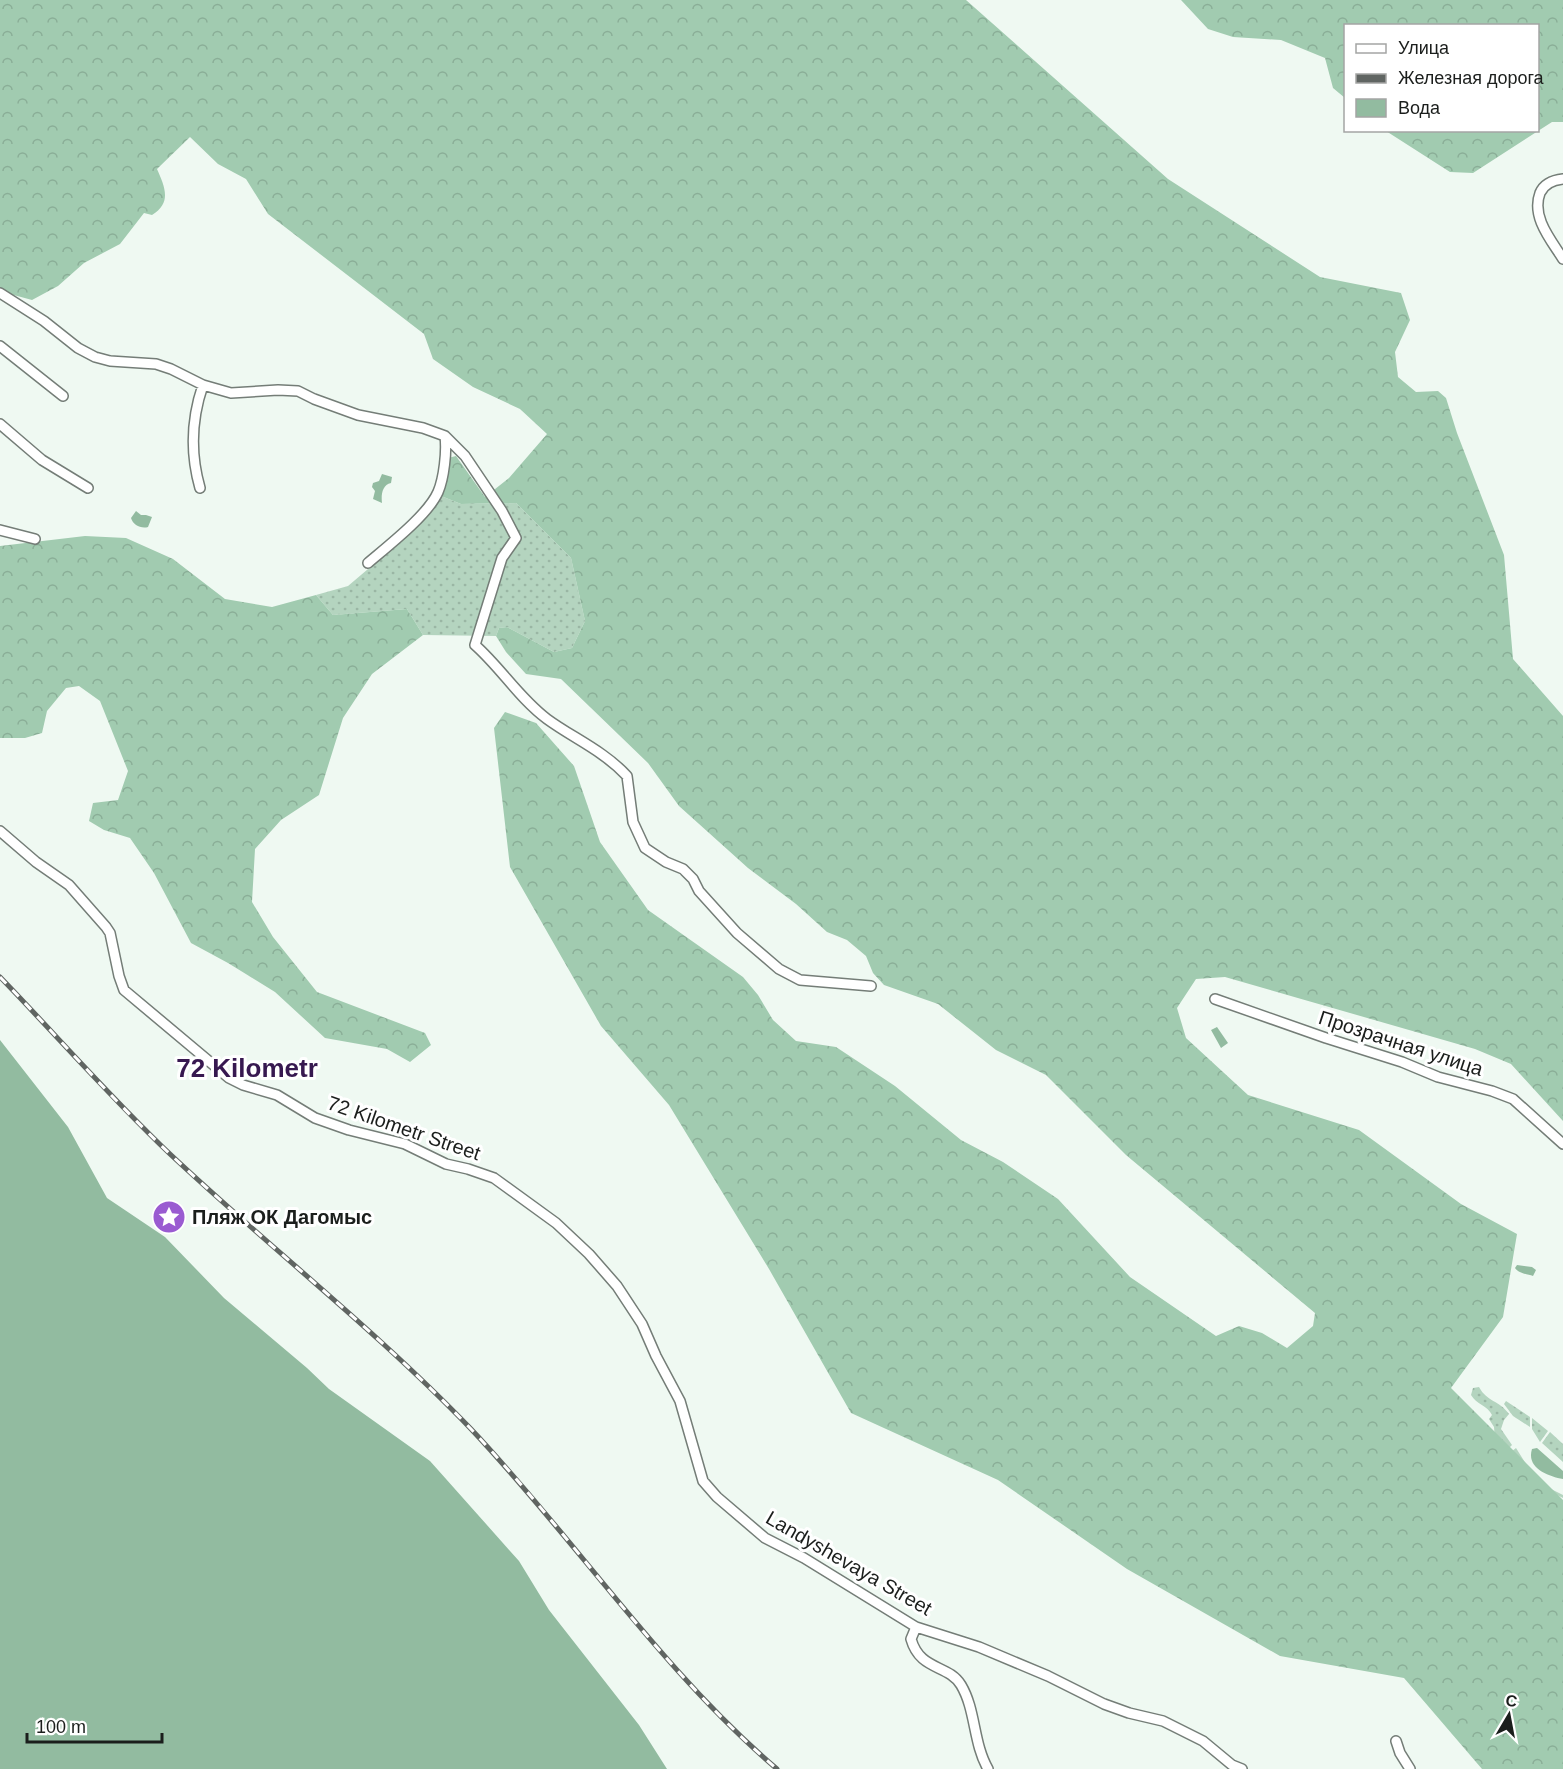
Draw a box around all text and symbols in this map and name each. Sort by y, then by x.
legend [1344,24,1539,132]
text: Улица [1398,38,1450,58]
text: Железная дорога [1398,68,1545,88]
text: Вода [1398,98,1441,118]
street label: Прозрачная улица [1316,1006,1487,1080]
district label: 72 Kilometr [176,1053,318,1083]
street label: 72 Kilometr Street [325,1092,484,1165]
place icon: Пляж ОК Дагомыс [151,1199,187,1235]
place label: Пляж ОК Дагомыс [192,1206,372,1228]
street label: Landyshevaya Street [762,1506,936,1620]
north arrow [1479,1685,1539,1745]
text: С [1504,1691,1519,1710]
scale bar [27,1706,162,1744]
text: 100 m [36,1717,86,1737]

